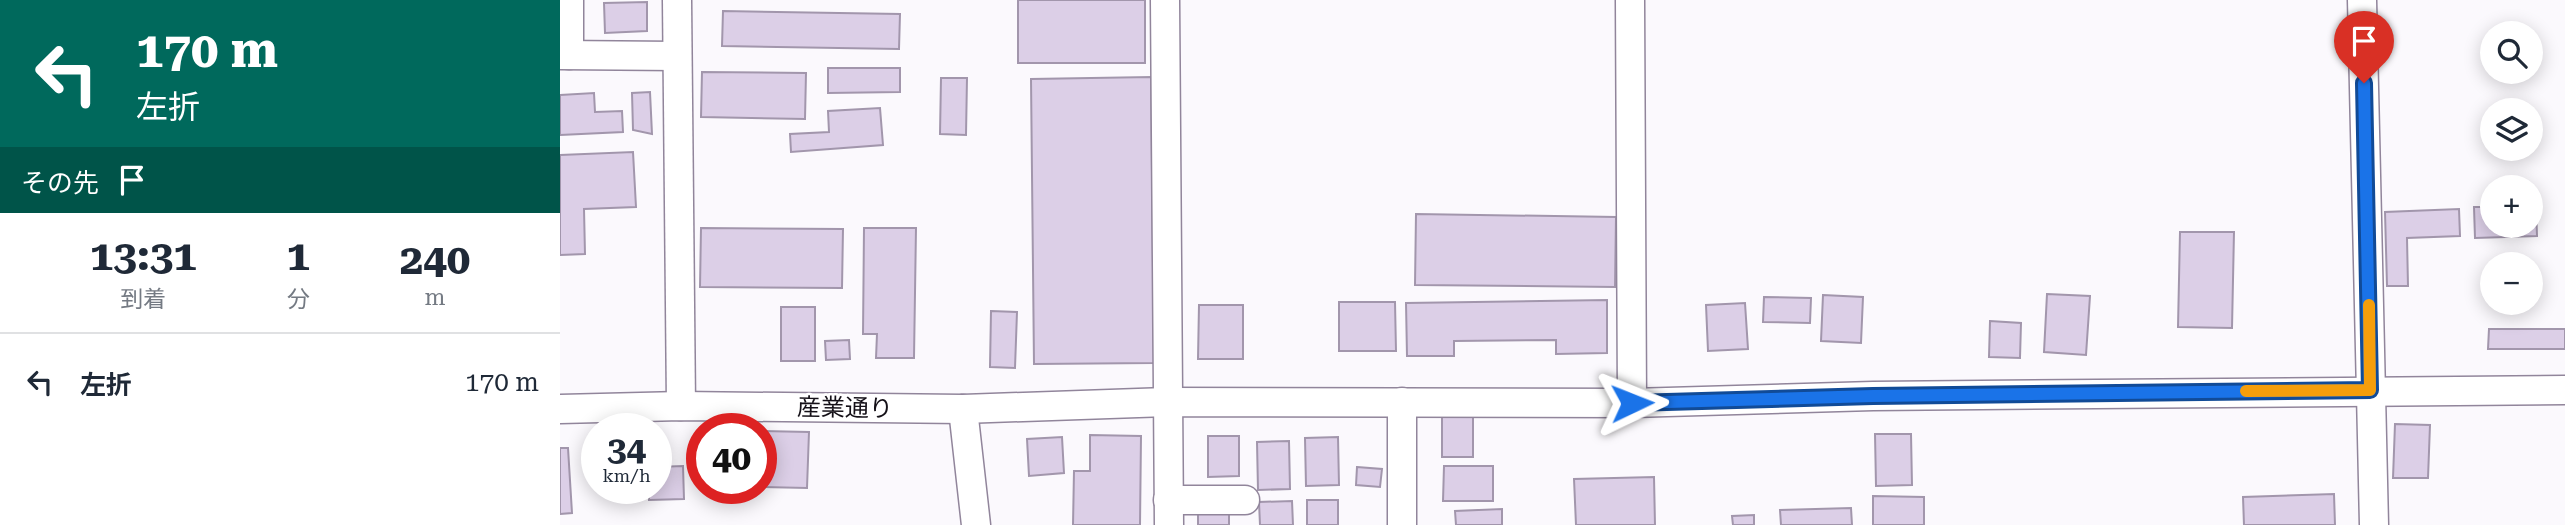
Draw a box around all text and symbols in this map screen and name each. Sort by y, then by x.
pin [2334,11,2394,83]
map controls [2480,21,2543,315]
button: search [2480,21,2543,84]
text: 170 m [136,22,278,79]
icon: arrive [2345,22,2383,60]
icon: left [21,28,112,119]
text: 左折 [136,88,200,126]
button: layers [2480,98,2543,161]
icon: arrive [113,161,151,199]
text: その先 [21,168,99,198]
button: + [2480,175,2543,238]
text: 13:31 [90,231,197,280]
text: 1 [287,231,310,280]
text: 240 [400,235,470,284]
button: − [2480,252,2543,315]
text: m [425,284,446,311]
text: 到着 [120,286,166,313]
text: 分 [287,286,310,313]
icon: left [21,363,59,401]
position arrow [1595,366,1669,440]
text: 170 m [465,367,539,397]
text: 左折 [80,370,132,400]
street label: 産業通り [797,393,893,423]
speed limit sign: 40 [686,413,777,504]
text: 34 [607,429,646,470]
text: km/h [602,465,651,486]

